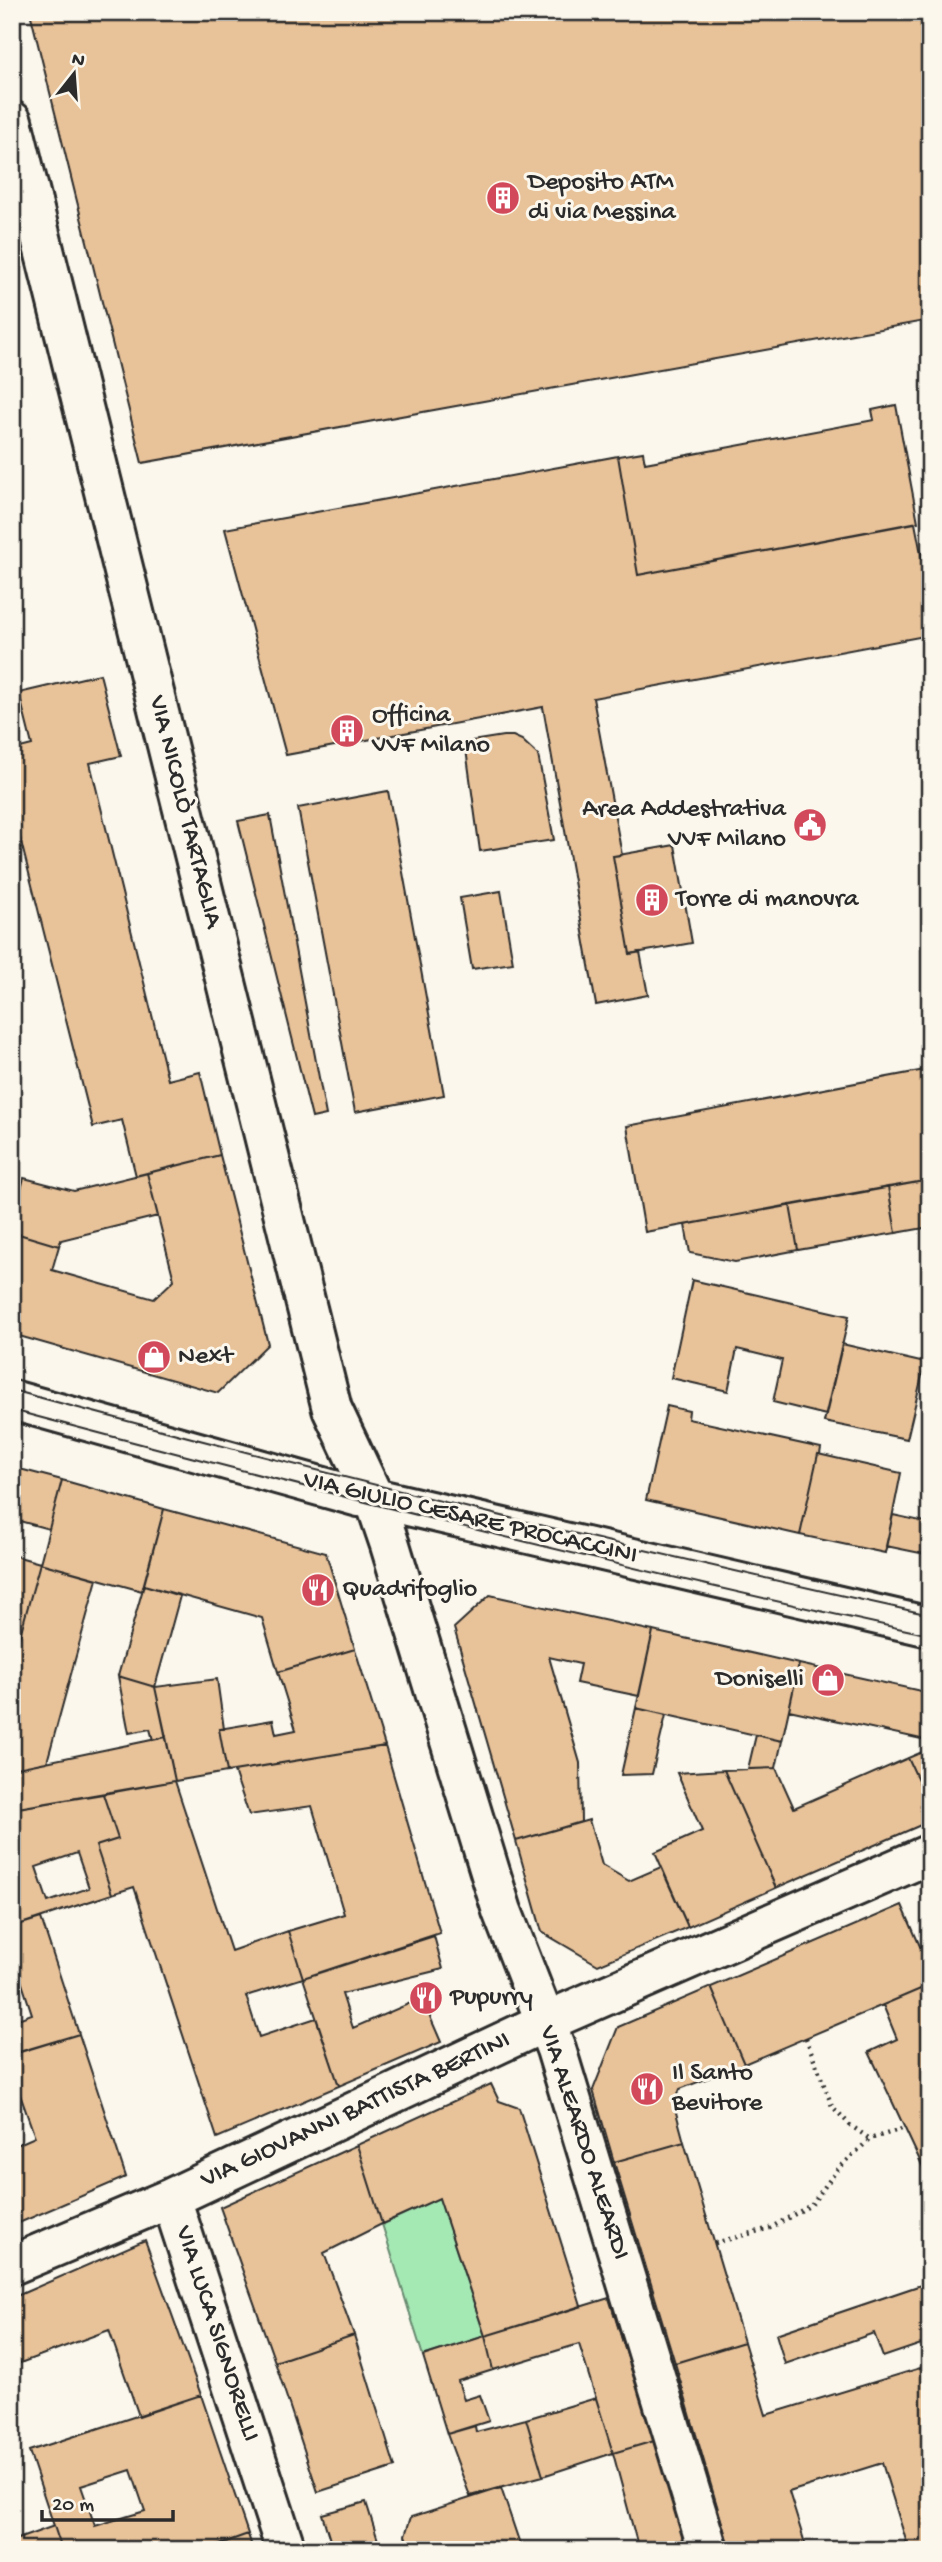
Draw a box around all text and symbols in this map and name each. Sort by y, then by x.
north arrow [38,38,108,108]
text: N [69,48,87,74]
place label: Deposito ATM di via Messina [526,168,677,229]
building icon: Deposito ATM di via Messina [484,179,522,217]
street label: VIA NICOLÒ TARTAGLIA [140,692,228,933]
place label: Officina VVF Milano [371,701,490,762]
building icon: Officina VVF Milano [328,712,366,750]
place label: Area Addestrativa VVF Milano [582,795,788,856]
public building icon: Area Addestrativa VVF Milano [791,806,829,844]
building icon: Torre di manovra [633,881,671,919]
place label: Torre di manovra [674,885,860,916]
shop icon: Next [135,1338,173,1376]
place label: Next [178,1342,235,1373]
street label: VIA GIULIO CESARE PROCACCINI [299,1465,640,1573]
restaurant icon: Quadrifoglio [299,1571,337,1609]
place label: Quadrifoglio [342,1575,477,1606]
shop icon: Doniselli [809,1661,847,1699]
place label: Doniselli [713,1665,804,1696]
restaurant icon: Pupurry [407,1979,445,2017]
place label: Pupurry [449,1983,533,2014]
street label: VIA ALEARDO ALEARDI [530,2021,635,2264]
street label: VIA GIOVANNI BATTISTA BERTINI [196,2026,516,2197]
place label: Il Santo Bevitore [671,2059,763,2120]
restaurant icon: Il Santo Bevitore [628,2070,666,2108]
street label: VIA LUCA SIGNORELLI [166,2221,265,2446]
scale bar [42,2478,173,2522]
text: 20 m [52,2494,94,2519]

